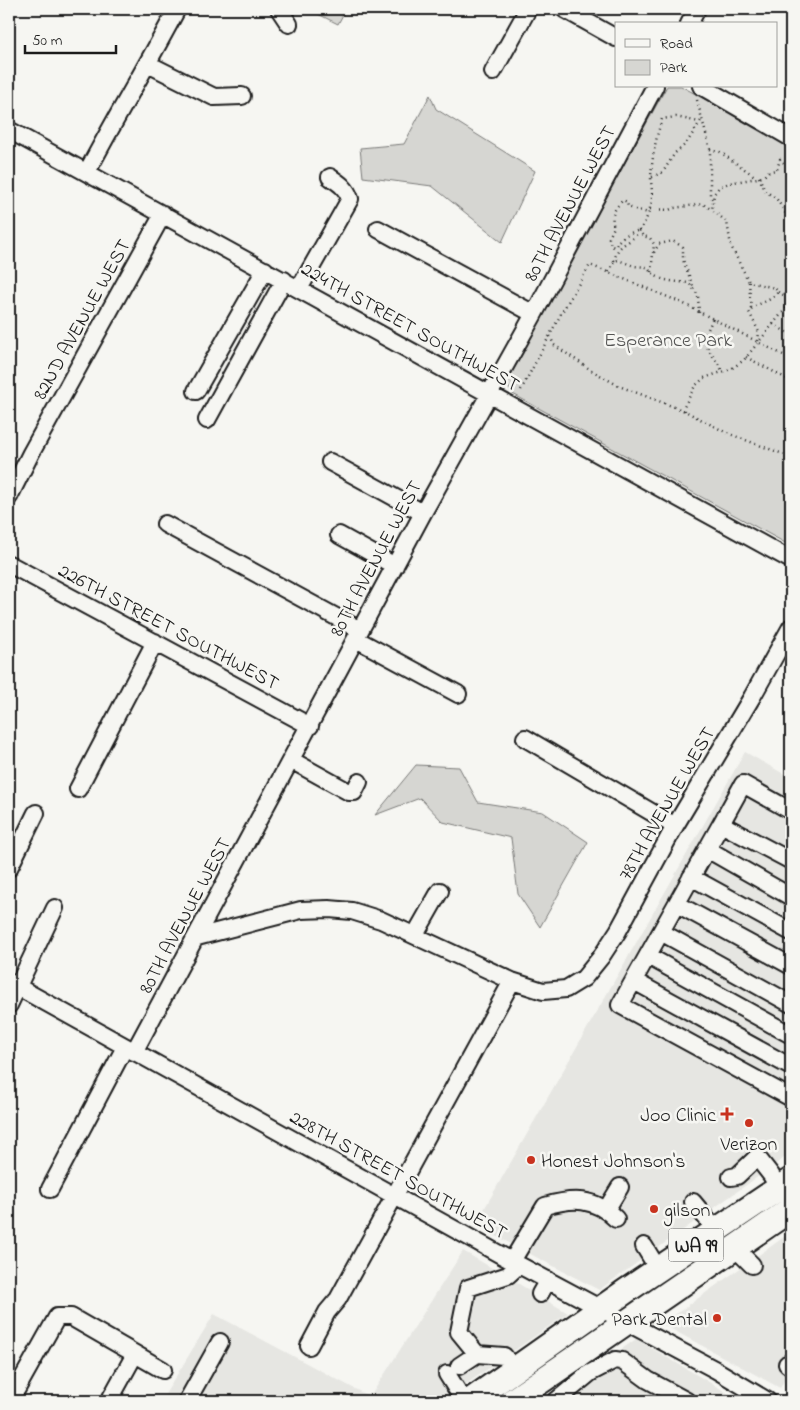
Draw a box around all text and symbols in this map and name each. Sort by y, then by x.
scale bar [25,22,116,54]
legend [615,22,778,88]
text: 50 m [32,30,63,52]
text: Road [660,33,693,55]
text: Park [660,57,688,79]
street label: 80TH AVENUE WEST [518,121,625,287]
street label: 82ND AVENUE WEST [27,235,139,406]
street label: 224TH STREET SOUTHWEST [295,256,524,400]
park label: Esperance Park [604,327,732,356]
street label: 80TH AVENUE WEST [324,476,431,642]
street label: 226TH STREET SOUTHWEST [52,558,283,699]
street label: 78TH AVENUE WEST [612,722,724,886]
street label: 80TH AVENUE WEST [133,833,240,999]
place label: Joo Clinic [640,1102,716,1131]
street label: 228TH STREET SOUTHWEST [284,1104,512,1248]
marker: Joo Clinic [720,1107,734,1121]
marker: Verizon [743,1117,755,1129]
place label: Verizon [720,1131,778,1160]
place label: Honest Johnson's [541,1148,685,1177]
marker: Honest Johnson's [525,1154,537,1166]
place label: gilson [663,1197,711,1227]
marker: gilson [648,1203,660,1215]
road number: WA 99 [668,1228,724,1262]
place label: Park Dental [611,1306,707,1335]
marker: Park Dental [711,1312,723,1324]

